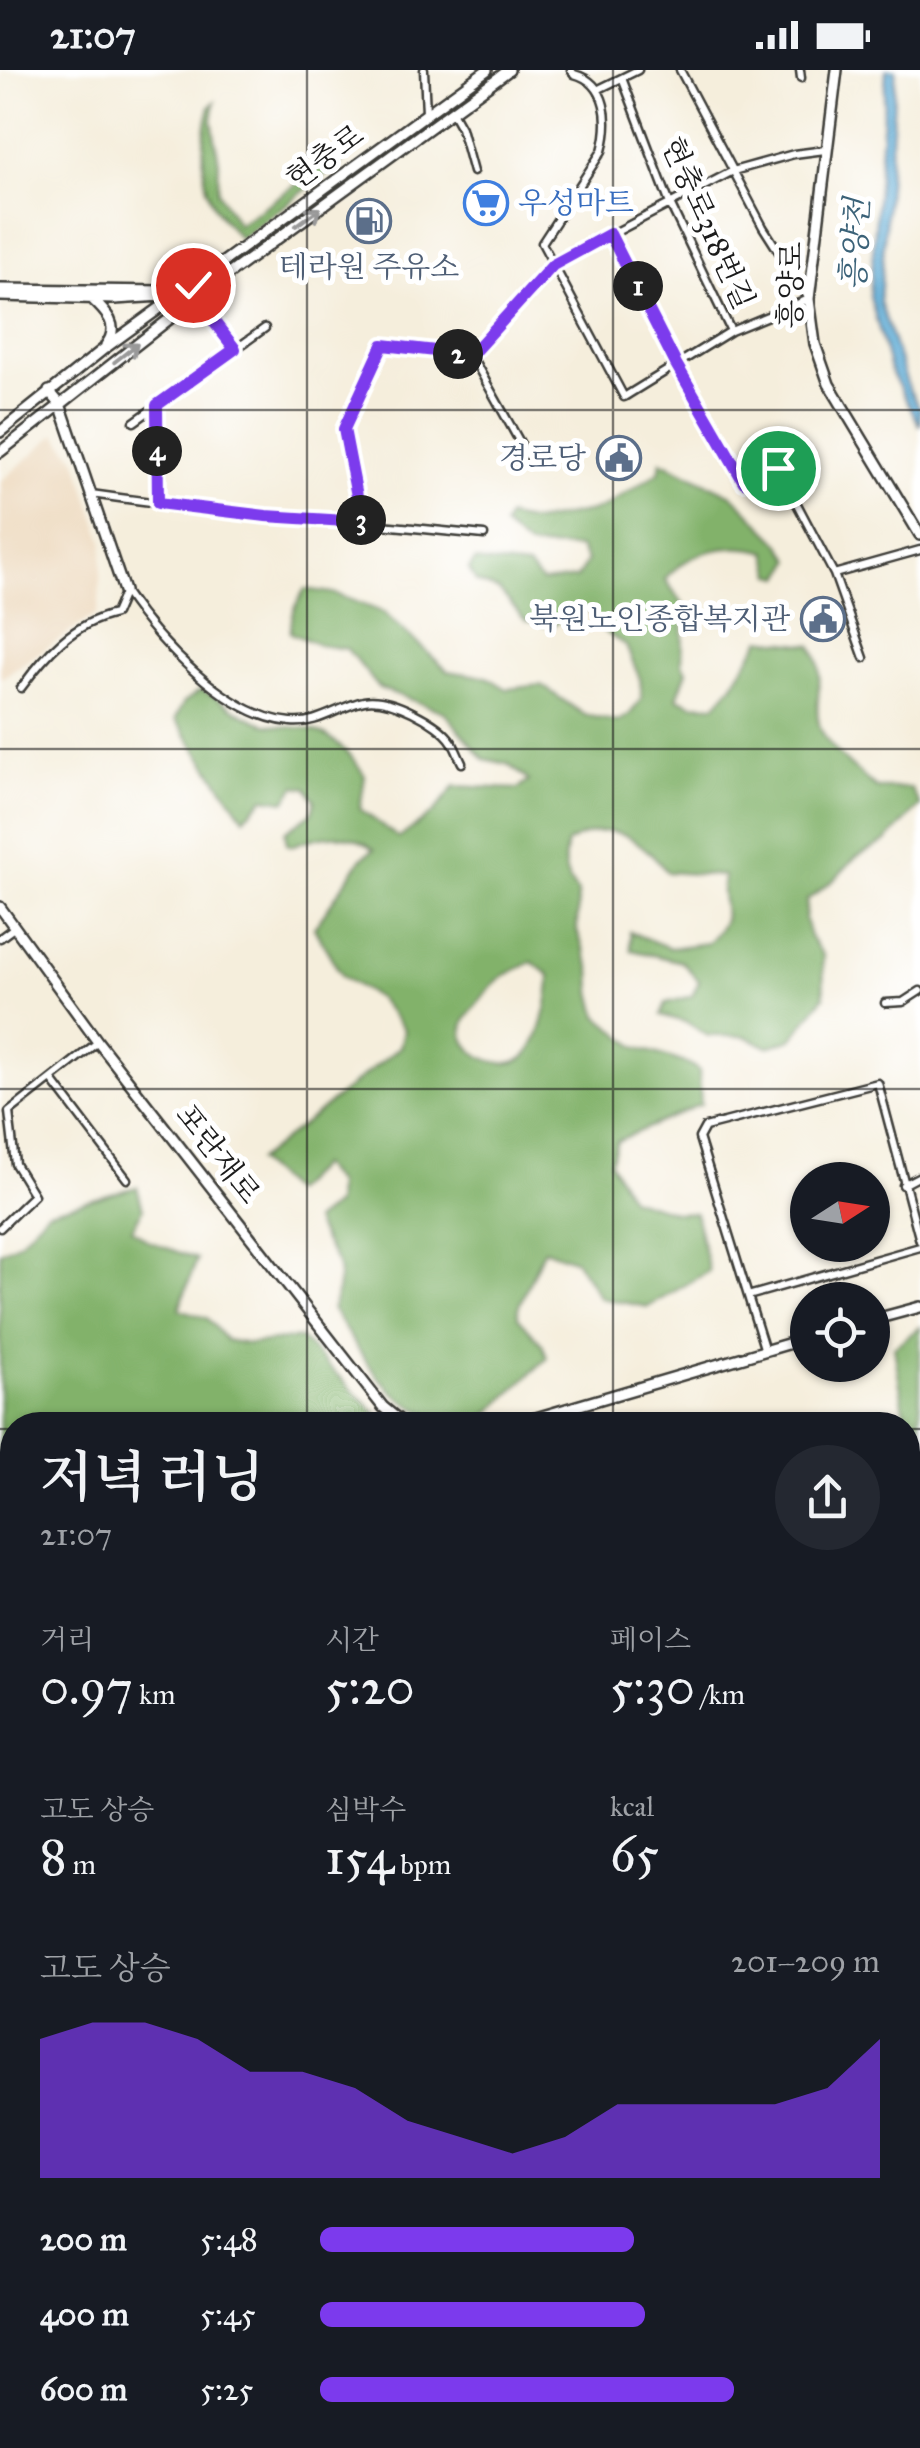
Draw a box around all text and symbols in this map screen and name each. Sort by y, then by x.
text: 21:07 [50,12,136,58]
street label: 현충로 [279,117,371,197]
street label: 현충로318번길 [654,131,762,315]
supermarket icon: 우성마트 [463,180,509,226]
place label: 우성마트 [518,185,634,221]
water label: 흥양천 [834,195,878,291]
fuel station icon: 테라원 주유소 [346,198,392,244]
one-way arrow [293,207,321,228]
street label: 흥양로 [772,241,810,329]
pin [151,243,236,328]
place label: 테라원 주유소 [279,249,459,285]
icon: check [166,258,221,313]
pin: 1 [613,261,663,311]
text: 1 [632,268,644,303]
pin: 2 [433,329,483,379]
text: 2 [451,336,465,371]
one-way arrow [112,343,139,364]
pin: 4 [132,426,182,476]
pin [736,426,821,511]
text: 4 [149,433,165,468]
public building icon: 경로당 [596,435,642,481]
place label: 경로당 [499,440,586,476]
icon: arrive [751,441,806,496]
pin: 3 [336,495,386,545]
text: 3 [355,502,367,537]
public building icon: 북원노인종합복지관 [800,596,846,642]
place label: 북원노인종합복지관 [529,601,791,637]
street label: 포란재로 [168,1097,268,1211]
north arrow [790,1162,890,1262]
map controls [790,1162,890,1382]
button: locate [790,1282,890,1382]
text: 저녁 러닝 [40,1444,264,1511]
button: share [775,1445,880,1550]
text: 21:07 [40,1515,112,1554]
text: 거리 [40,1622,94,1657]
text: 시간 [325,1622,379,1657]
text: 페이스 [610,1622,691,1657]
text: 0.97 [40,1657,133,1718]
text: 5:20 [325,1657,415,1718]
text: 5:30 [610,1657,695,1718]
text: km [133,1677,176,1712]
text: /km [695,1677,745,1712]
text: kcal [610,1789,654,1824]
text: 고도 상승 [40,1792,154,1827]
text: 심박수 [325,1792,406,1827]
text: 65 [610,1824,659,1885]
text: 8 [40,1827,67,1888]
text: 154 [325,1827,394,1888]
text: m [67,1847,96,1882]
text: bpm [394,1847,451,1882]
text: 201–209 m [731,1942,880,1981]
text: 고도 상승 [40,1949,171,1988]
text: 200 m [40,2220,127,2259]
text: 5:48 [200,2220,258,2259]
text: 400 m [40,2295,129,2334]
text: 5:45 [200,2295,256,2334]
text: 600 m [40,2370,127,2409]
text: 5:25 [200,2370,253,2409]

